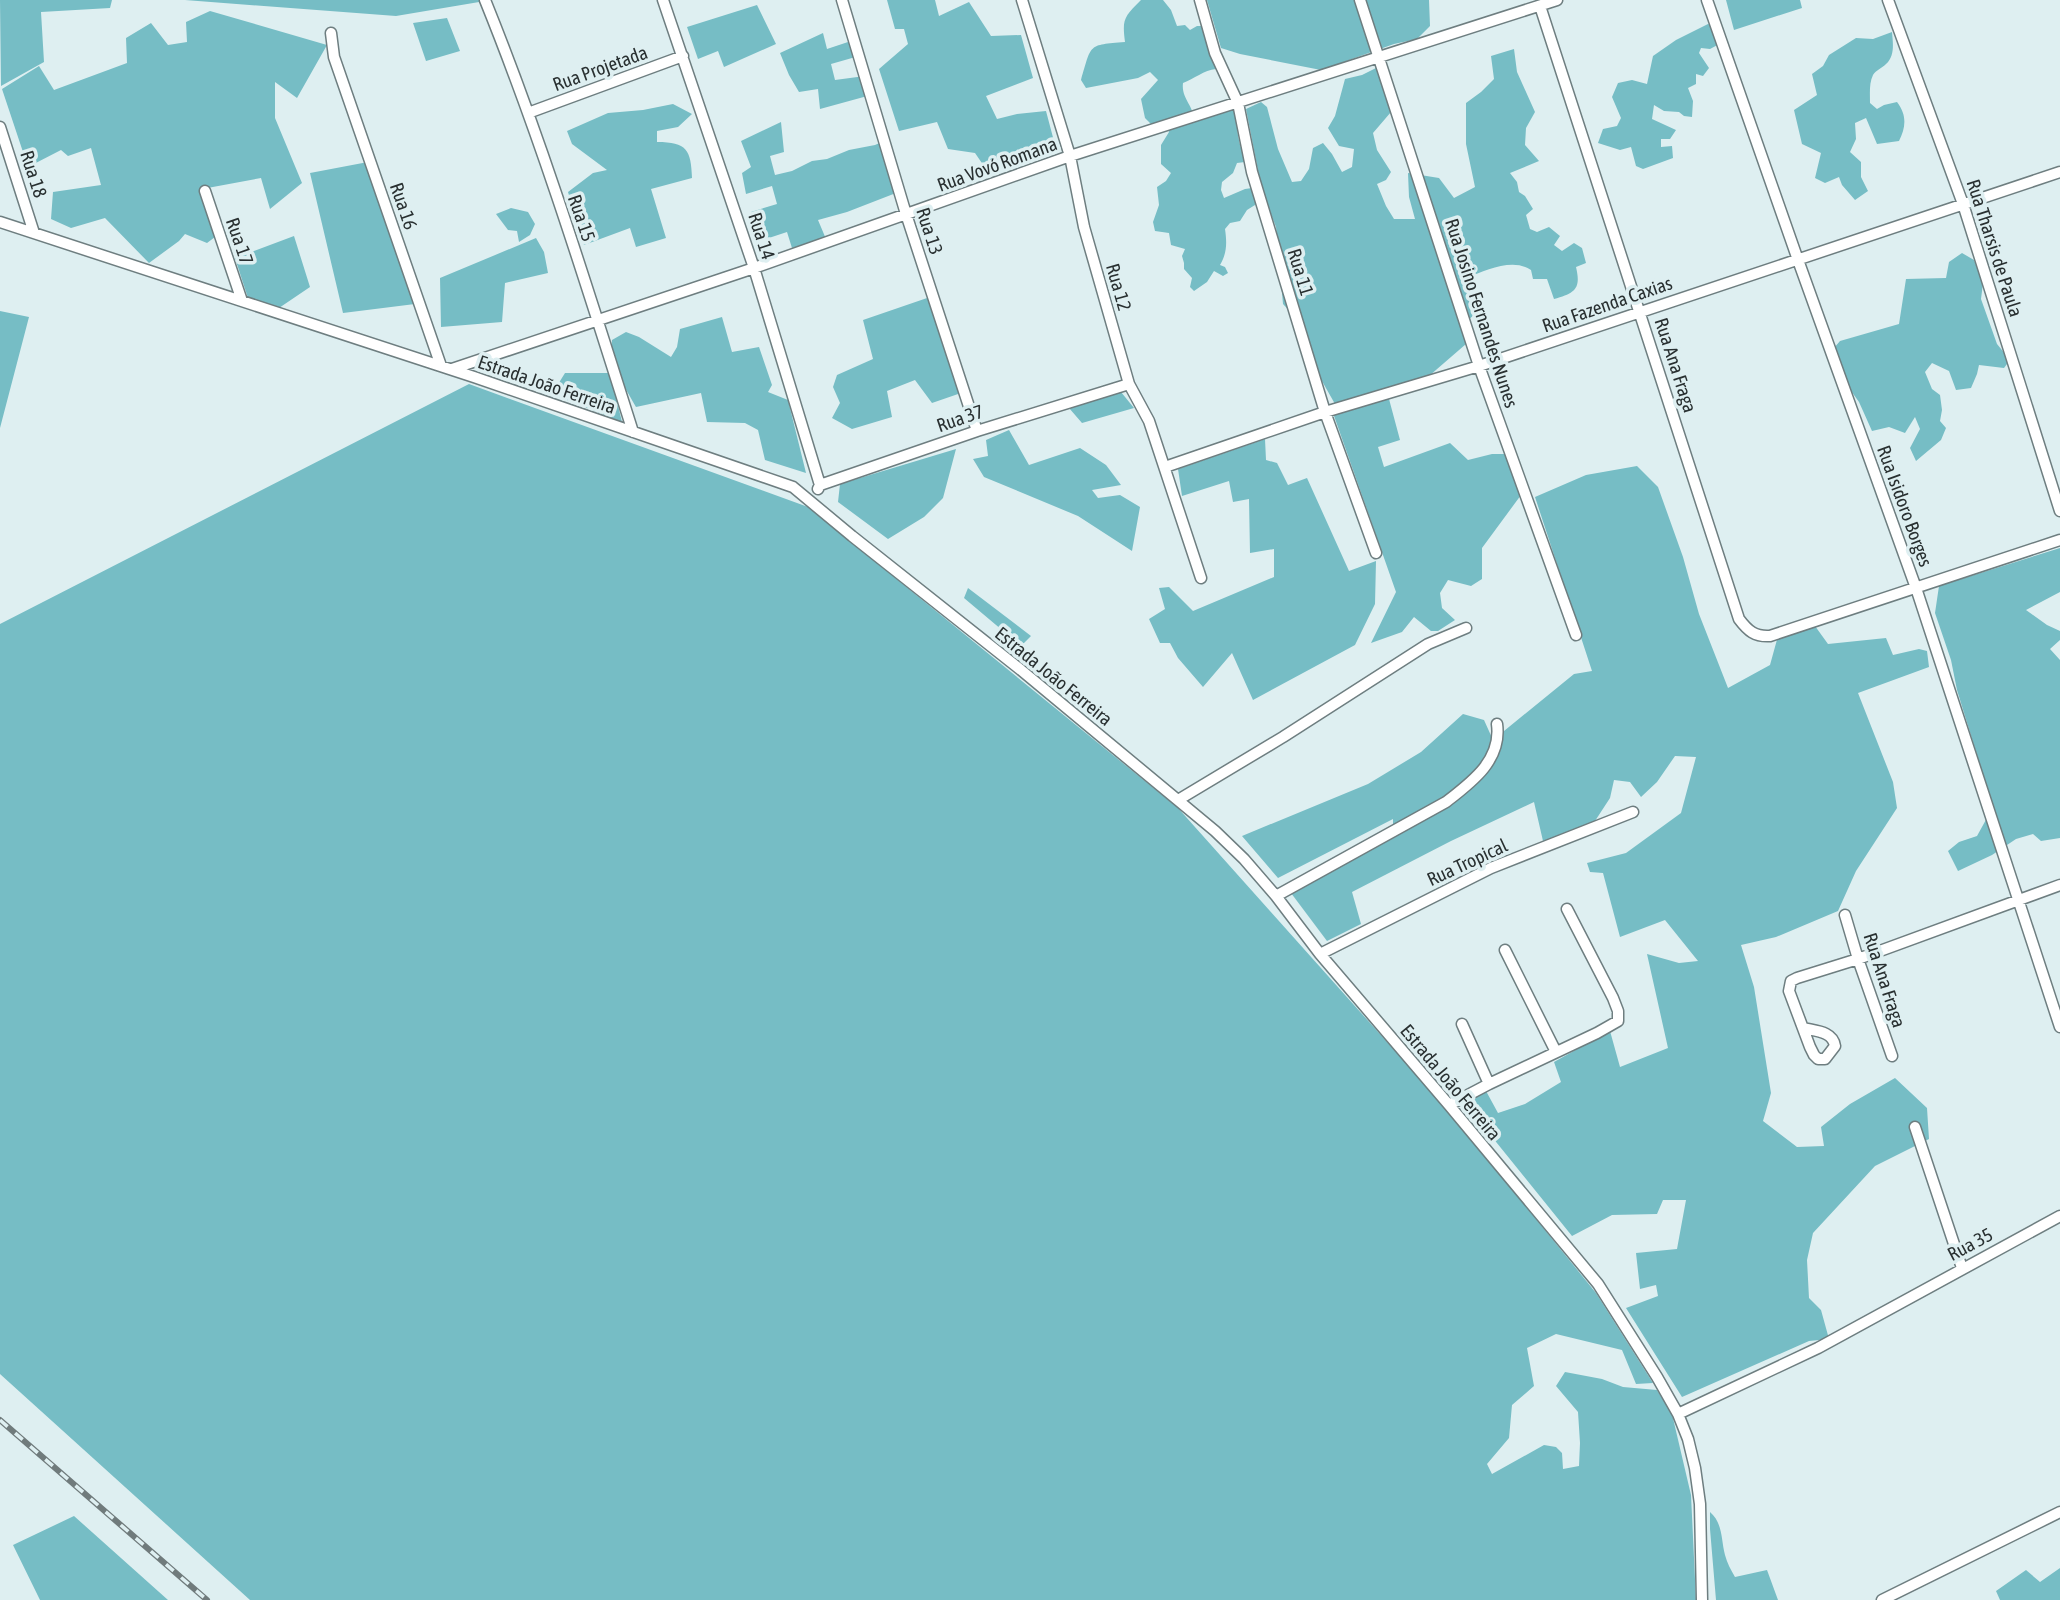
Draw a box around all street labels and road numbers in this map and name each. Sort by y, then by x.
street label: Rua Projetada [550,41,650,95]
street label: Rua Vovó Romana [934,132,1060,196]
street label: Rua 18 [16,148,52,200]
street label: Rua Tharsis de Paula [1962,177,2028,319]
street label: Rua 16 [386,180,422,232]
street label: Rua 15 [564,192,600,244]
street label: Rua 13 [912,205,948,257]
street label: Rua 14 [744,210,780,262]
street label: Rua 17 [222,215,258,267]
street label: Rua Josino Fernandes Nunes [1441,216,1523,411]
street label: Rua 11 [1283,246,1319,298]
street label: Rua 12 [1102,261,1136,313]
street label: Rua Fazenda Caxias [1539,271,1675,337]
street label: Rua Ana Fraga [1650,315,1702,415]
street label: Estrada João Ferreira [475,350,619,418]
street label: Rua 37 [934,400,986,436]
street label: Rua Isidoro Borges [1873,442,1937,570]
street label: Estrada João Ferreira [991,622,1117,730]
street label: Rua Tropical [1423,834,1511,890]
street label: Rua Ana Fraga [1859,930,1911,1030]
street label: Estrada João Ferreira [1396,1020,1506,1144]
street label: Rua 35 [1944,1223,1996,1265]

